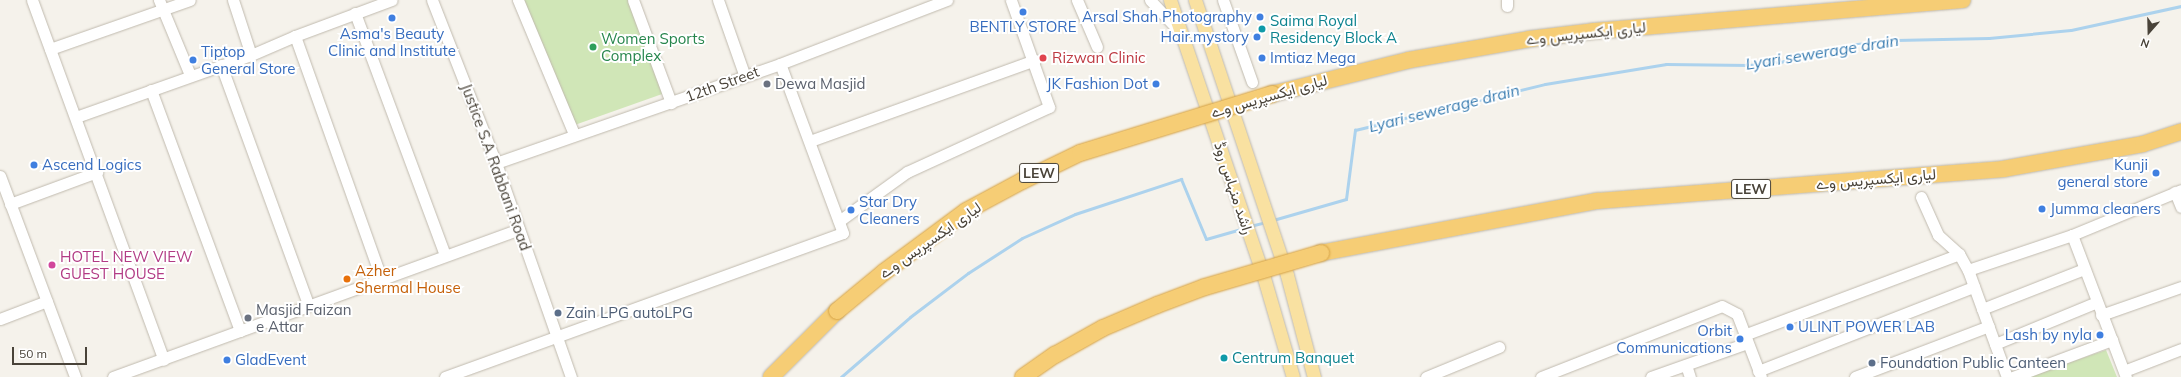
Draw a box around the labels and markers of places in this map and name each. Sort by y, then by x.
marker: BENTLY STORE [1018,7,1028,17]
place label: Arsal Shah Photography [1082,8,1252,26]
place label: Saima Royal Residency Block A [1270,11,1397,46]
marker: Arsal Shah Photography [1255,12,1265,22]
marker: Asma's Beauty Clinic and Institute [387,13,397,23]
place label: BENTLY STORE [969,18,1077,36]
place label: Asma's Beauty Clinic and Institute [328,24,456,59]
marker: Saima Royal Residency Block A [1257,24,1267,34]
place label: Hair.mystory [1161,28,1249,46]
place label: Women Sports Complex [601,29,705,64]
marker: Hair.mystory [1252,32,1262,42]
place label: Tiptop General Store [201,42,295,77]
marker: Women Sports Complex [588,42,598,52]
place label: Rizwan Clinic [1052,49,1145,67]
place label: Imtiaz Mega [1270,49,1356,67]
marker: Rizwan Clinic [1037,52,1049,64]
marker: Imtiaz Mega [1257,53,1267,63]
marker: Tiptop General Store [188,55,198,65]
place label: Dewa Masjid [775,75,866,93]
place label: JK Fashion Dot [1046,75,1148,93]
marker: Dewa Masjid [762,79,772,89]
marker: JK Fashion Dot [1151,79,1161,89]
place label: Kunji general store [2057,155,2148,190]
place label: Ascend Logics [42,156,142,174]
marker: Ascend Logics [29,160,39,170]
marker: Kunji general store [2151,168,2161,178]
place label: Star Dry Cleaners [859,192,920,227]
place label: Jumma cleaners [2050,200,2161,218]
marker: Jumma cleaners [2037,204,2047,214]
marker: Star Dry Cleaners [846,205,856,215]
place label: HOTEL NEW VIEW GUEST HOUSE [60,247,193,282]
marker: HOTEL NEW VIEW GUEST HOUSE [47,260,57,270]
place label: Azher Shermal House [355,261,461,296]
marker: Azher Shermal House [342,274,352,284]
place label: Masjid Faizan e Attar [256,300,352,335]
place label: Zain LPG autoLPG [566,304,693,322]
marker: Zain LPG autoLPG [553,308,563,318]
marker: Masjid Faizan e Attar [243,313,253,323]
place label: ULINT POWER LAB [1798,318,1935,336]
place label: Orbit Communications [1616,321,1732,356]
marker: ULINT POWER LAB [1785,322,1795,332]
place label: Lash by nyla [2005,326,2092,344]
marker: Lash by nyla [2095,330,2105,340]
marker: Orbit Communications [1735,334,1745,344]
place label: Centrum Banquet [1232,349,1354,367]
place label: GladEvent [235,351,306,369]
marker: Centrum Banquet [1219,353,1229,363]
place label: Foundation Public Canteen [1880,354,2066,372]
marker: GladEvent [222,355,232,365]
marker: Foundation Public Canteen [1867,358,1877,368]

